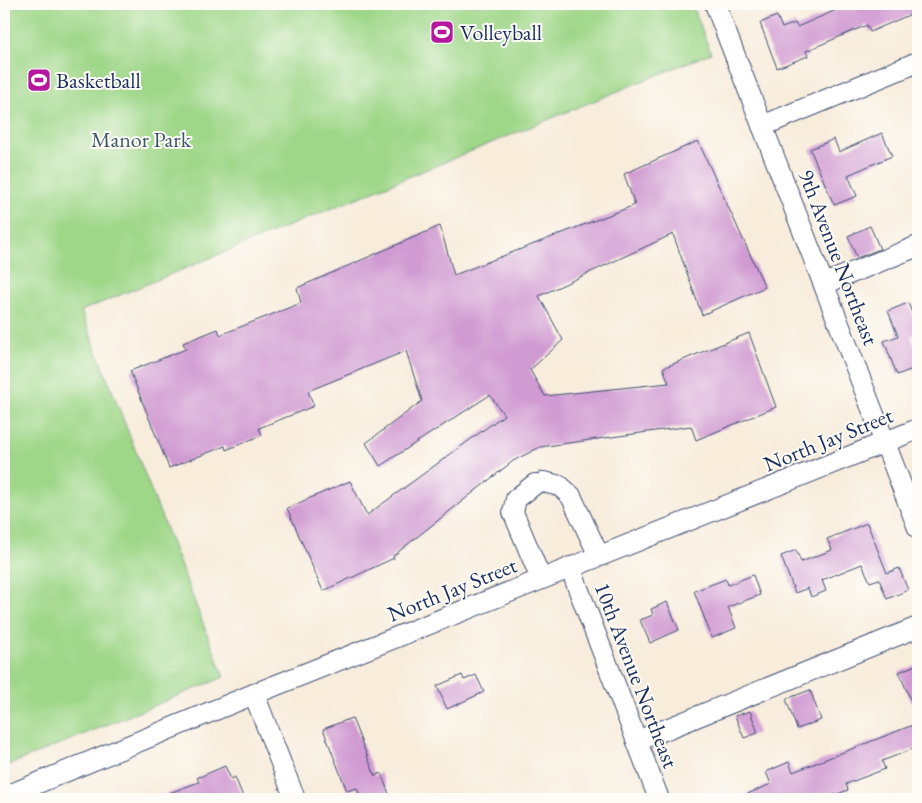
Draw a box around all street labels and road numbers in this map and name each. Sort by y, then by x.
street label: 9th Avenue Northeast [792,165,885,349]
street label: North Jay Street [759,400,897,479]
street label: North Jay Street [383,550,521,629]
street label: 10th Avenue Northeast [588,578,685,772]

